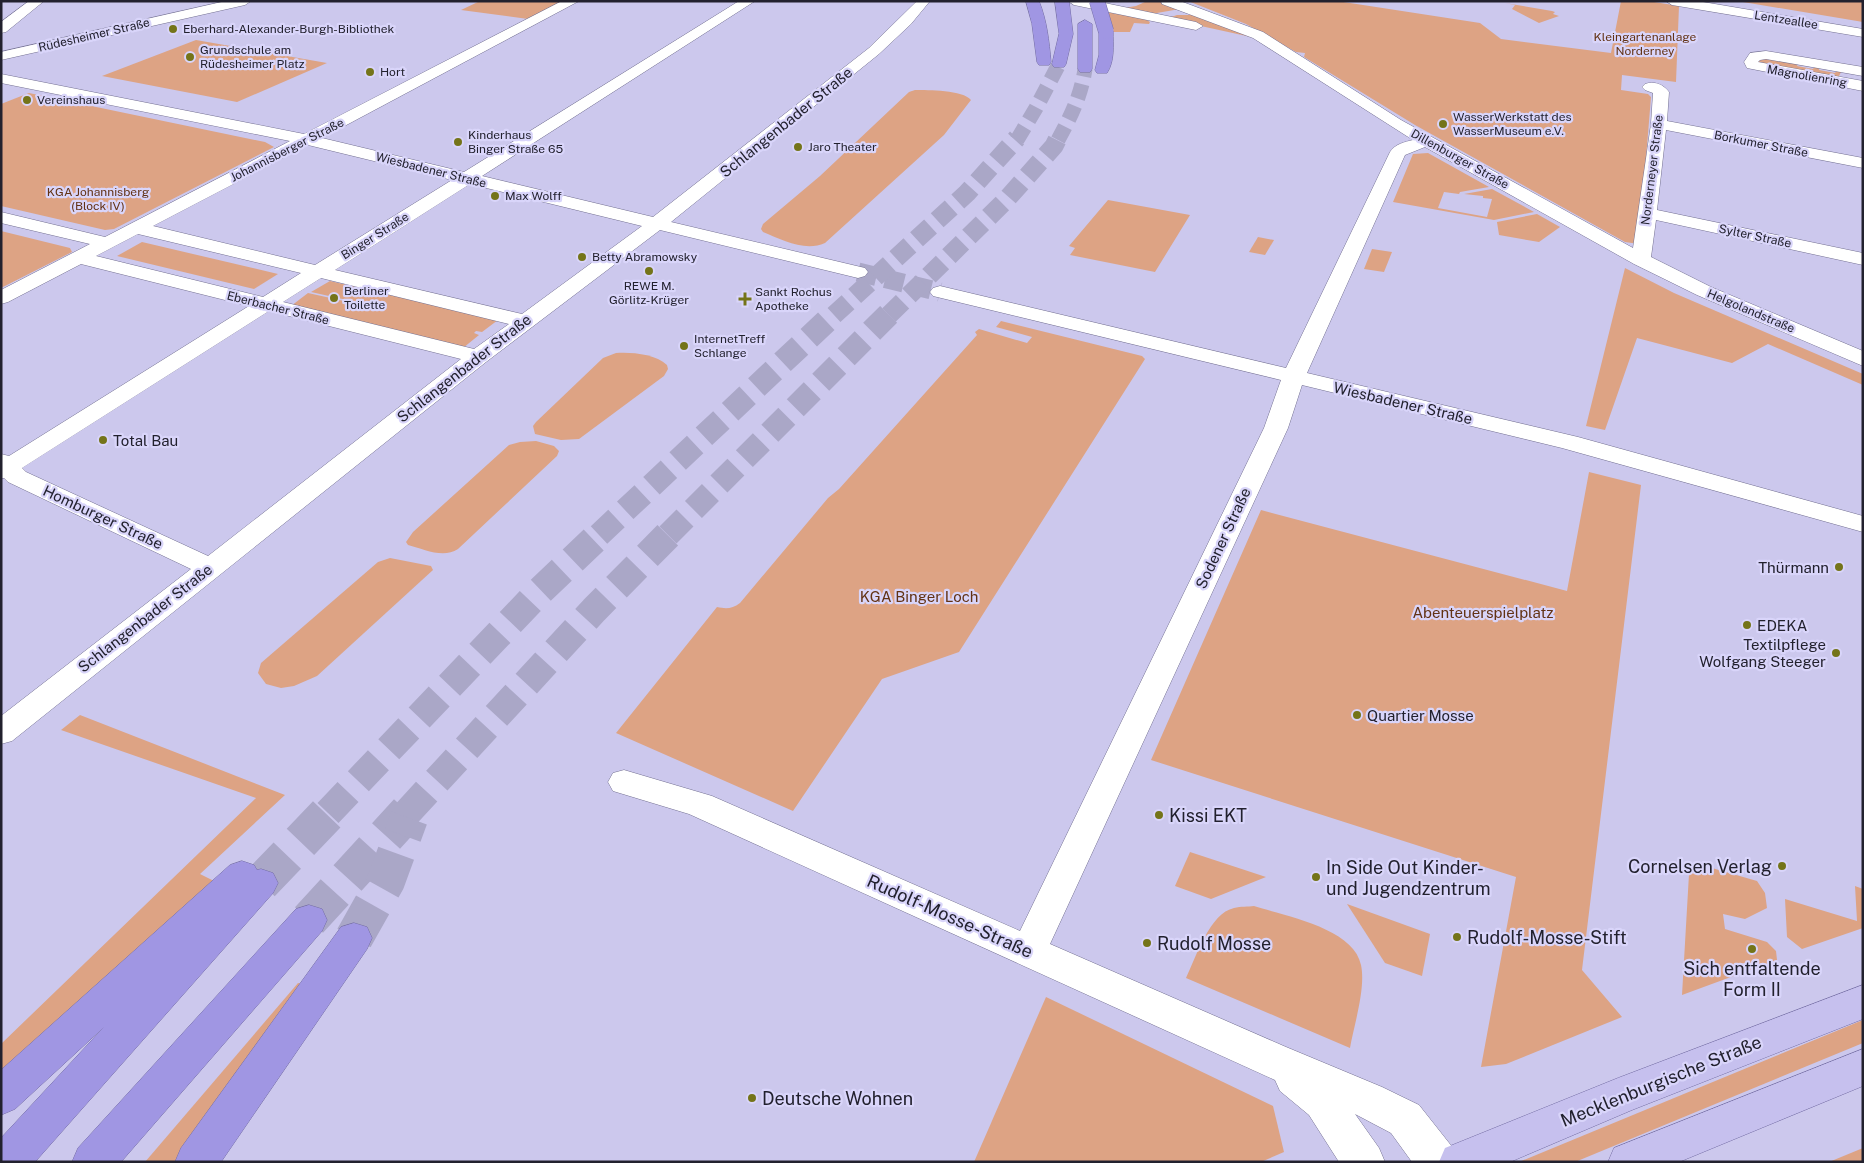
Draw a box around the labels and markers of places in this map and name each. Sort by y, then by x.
place label: Eberhard-Alexander-Burgh-Bibliothek [183,22,395,36]
marker: Eberhard-Alexander-Burgh-Bibliothek [167,23,179,35]
place label: Grundschule am Rüdesheimer Platz [200,43,305,71]
marker: Grundschule am Rüdesheimer Platz [184,51,196,63]
place label: Hort [380,65,405,79]
marker: Hort [364,66,376,78]
place label: Vereinshaus [37,93,105,107]
marker: Vereinshaus [21,94,33,106]
place label: WasserWerkstatt des WasserMuseum e.V. [1453,110,1572,138]
marker: WasserWerkstatt des WasserMuseum e.V. [1437,118,1449,130]
place label: Kinderhaus Binger Straße 65 [468,128,563,156]
marker: Kinderhaus Binger Straße 65 [452,136,464,148]
place label: Jaro Theater [808,140,877,154]
marker: Jaro Theater [792,141,804,153]
place label: Max Wolff [505,189,562,203]
marker: Max Wolff [489,190,501,202]
place label: Betty Abramowsky [592,250,698,264]
marker: Betty Abramowsky [576,251,588,263]
marker: REWE M. Görlitz-Krüger [643,265,655,277]
place label: REWE M. Görlitz-Krüger [609,279,689,307]
place label: Berliner Toilette [344,284,389,312]
place label: Sankt Rochus Apotheke [755,285,832,313]
marker: Berliner Toilette [328,292,340,304]
marker: Sankt Rochus Apotheke [739,293,751,305]
place label: InternetTreff Schlange [694,332,766,360]
marker: InternetTreff Schlange [678,340,690,352]
place label: Total Bau [113,432,178,449]
marker: Total Bau [97,434,109,446]
place label: Thürmann [1758,559,1829,576]
marker: Thürmann [1833,561,1845,573]
place label: EDEKA [1757,617,1808,634]
marker: EDEKA [1741,619,1753,631]
place label: Textilpflege Wolfgang Steeger [1699,636,1826,670]
marker: Textilpflege Wolfgang Steeger [1830,647,1842,659]
place label: Quartier Mosse [1367,707,1474,724]
marker: Quartier Mosse [1351,709,1363,721]
place label: Kissi EKT [1169,805,1247,826]
marker: Kissi EKT [1153,809,1165,821]
place label: Cornelsen Verlag [1628,856,1772,877]
place label: In Side Out Kinder- und Jugendzentrum [1326,857,1491,899]
marker: Cornelsen Verlag [1776,860,1788,872]
marker: In Side Out Kinder- und Jugendzentrum [1310,871,1322,883]
place label: Rudolf-Mosse-Stift [1467,927,1627,948]
marker: Rudolf-Mosse-Stift [1451,931,1463,943]
place label: Rudolf Mosse [1157,933,1271,954]
marker: Rudolf Mosse [1141,937,1153,949]
marker: Sich entfaltende Form II [1746,943,1758,955]
place label: Sich entfaltende Form II [1683,958,1821,1000]
place label: Deutsche Wohnen [762,1088,913,1109]
marker: Deutsche Wohnen [746,1092,758,1104]

